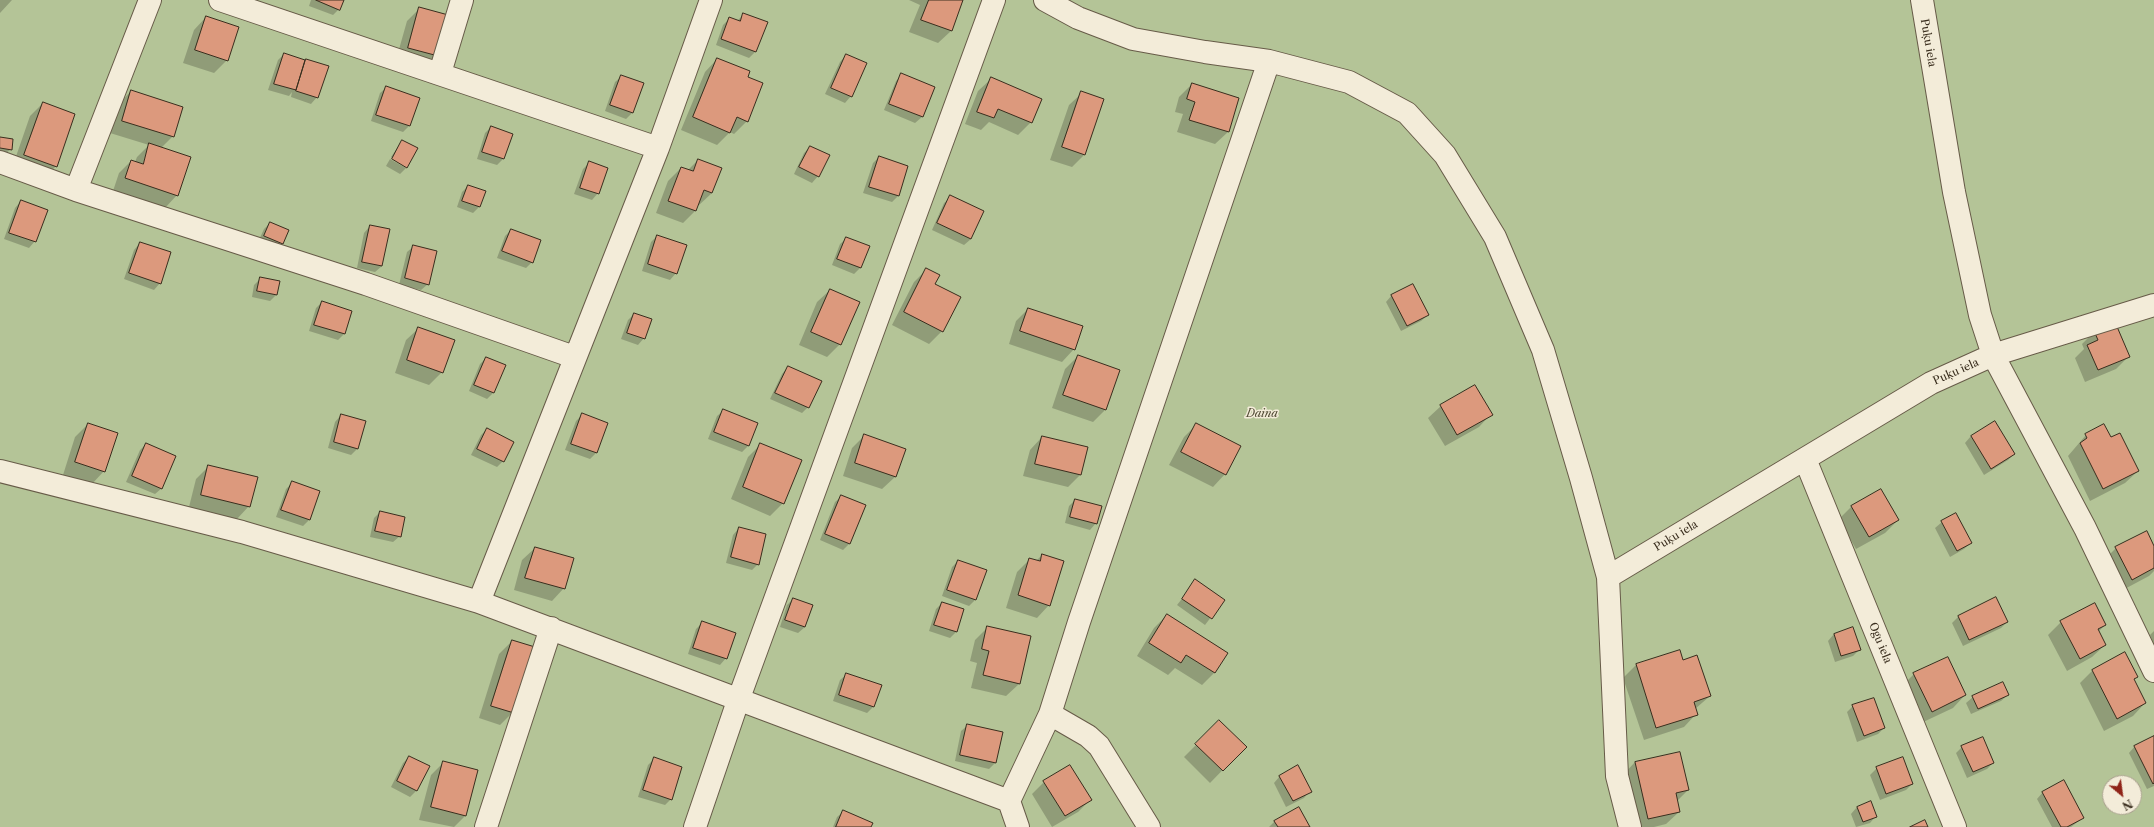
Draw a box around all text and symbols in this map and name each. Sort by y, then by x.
street label: Puķu iela [1917,18,1939,68]
street label: Puķu iela [1931,356,1981,388]
park label: Daina [1246,407,1278,421]
street label: Puķu iela [1652,518,1700,554]
street label: Ogu iela [1866,621,1894,665]
north arrow [2102,775,2142,815]
text: N [2120,796,2135,813]

